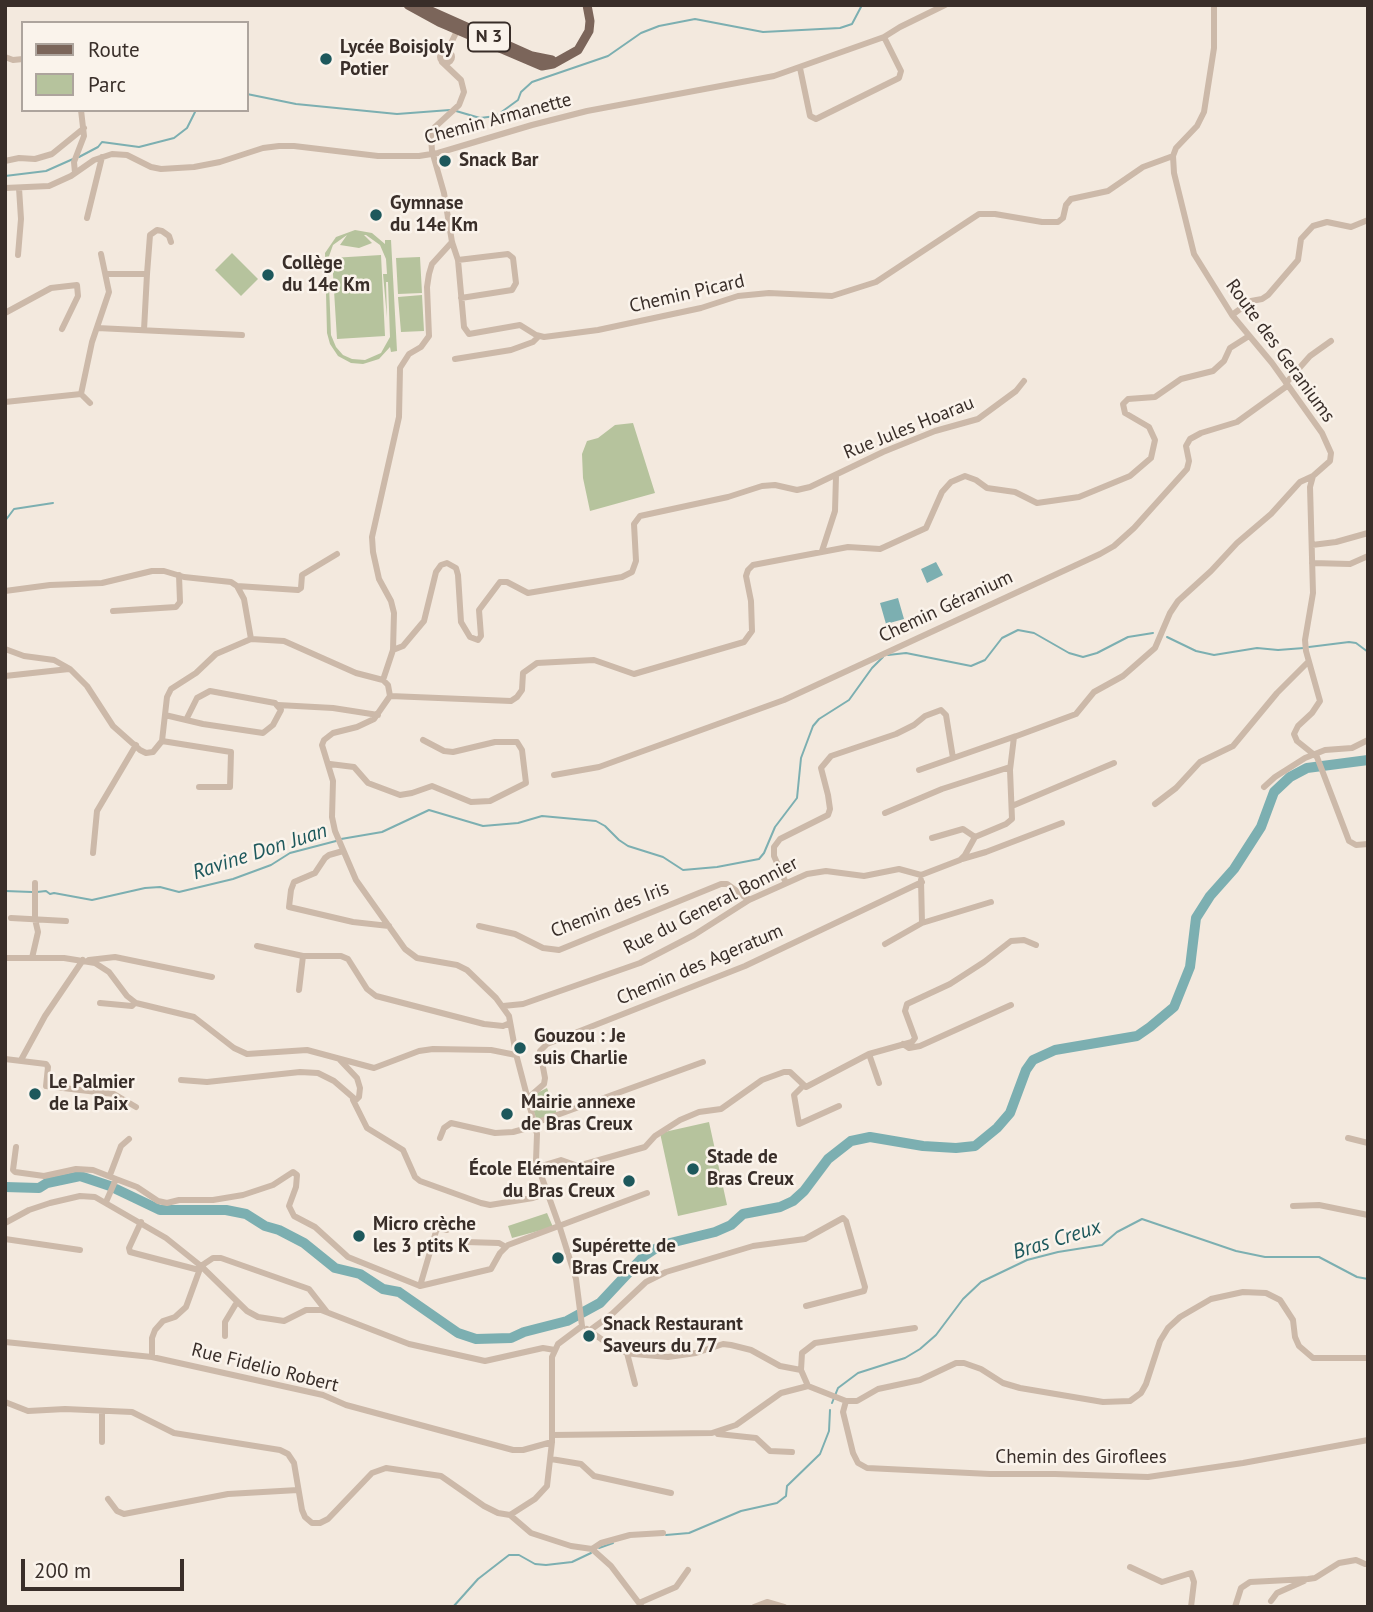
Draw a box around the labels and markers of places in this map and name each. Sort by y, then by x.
place label: Lycée Boisjoly Potier [340,37,454,81]
marker: Lycée Boisjoly Potier [318,51,334,67]
place label: Snack Bar [459,150,539,172]
marker: Snack Bar [437,153,453,169]
place label: Gymnase du 14e Km [390,193,478,237]
marker: Gymnase du 14e Km [368,207,384,223]
place label: Collège du 14e Km [282,253,370,297]
marker: Collège du 14e Km [260,267,276,283]
place label: Gouzou : Je suis Charlie [534,1026,628,1070]
marker: Gouzou : Je suis Charlie [512,1040,528,1056]
place label: Le Palmier de la Paix [49,1072,135,1116]
marker: Le Palmier de la Paix [27,1086,43,1102]
place label: Mairie annexe de Bras Creux [521,1092,636,1136]
marker: Mairie annexe de Bras Creux [499,1106,515,1122]
place label: Stade de Bras Creux [707,1147,794,1191]
place label: École Elémentaire du Bras Creux [469,1159,615,1203]
marker: Stade de Bras Creux [685,1161,701,1177]
marker: École Elémentaire du Bras Creux [621,1173,637,1189]
place label: Micro crèche les 3 ptits K [373,1214,476,1258]
marker: Micro crèche les 3 ptits K [351,1228,367,1244]
place label: Supérette de Bras Creux [572,1236,676,1280]
marker: Supérette de Bras Creux [550,1250,566,1266]
place label: Snack Restaurant Saveurs du 77 [603,1314,743,1358]
marker: Snack Restaurant Saveurs du 77 [581,1328,597,1344]

